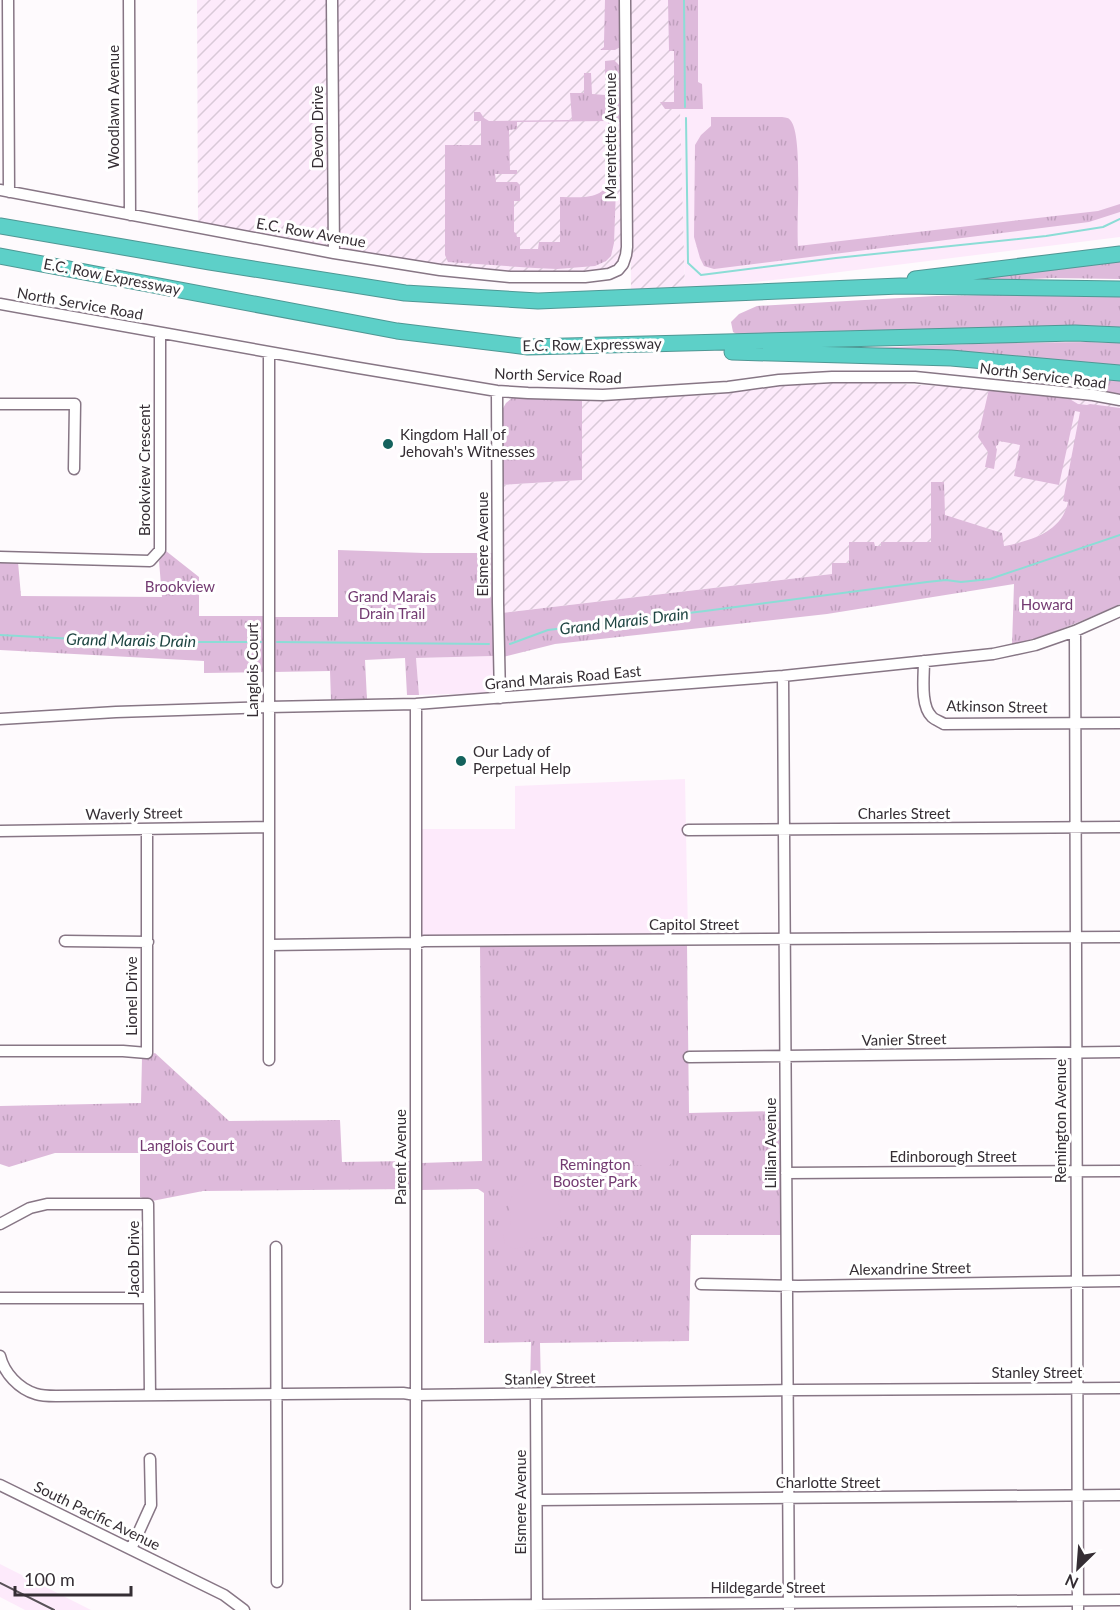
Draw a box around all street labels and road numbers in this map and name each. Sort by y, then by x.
street label: Woodlawn Avenue [104,45,122,169]
street label: Marentette Avenue [601,73,619,199]
street label: Devon Drive [308,85,326,169]
street label: E.C. Row Avenue [255,214,367,251]
street label: E.C. Row Expressway [42,254,182,298]
street label: North Service Road [16,283,145,323]
street label: E.C. Row Expressway [522,334,662,354]
street label: North Service Road [979,358,1108,392]
street label: North Service Road [494,364,622,386]
street label: Brookview Crescent [135,403,153,536]
street label: Elsmere Avenue [473,491,491,596]
street label: Langlois Court [243,622,261,717]
street label: Grand Marais Road East [484,661,643,693]
street label: Atkinson Street [946,696,1048,716]
street label: Waverly Street [85,803,183,823]
street label: Charles Street [858,804,951,822]
street label: Capitol Street [649,915,740,933]
street label: Lionel Drive [122,956,140,1036]
street label: Vanier Street [861,1029,947,1049]
street label: Remington Avenue [1051,1059,1069,1183]
street label: Lillian Avenue [761,1098,779,1188]
street label: Parent Avenue [391,1109,409,1205]
street label: Edinborough Street [889,1147,1017,1165]
street label: Jacob Drive [124,1220,142,1298]
street label: Alexandrine Street [849,1258,972,1278]
street label: Stanley Street [992,1363,1083,1381]
street label: Stanley Street [504,1368,596,1388]
street label: Elsmere Avenue [511,1449,529,1554]
street label: Charlotte Street [776,1473,881,1491]
street label: South Pacific Avenue [31,1477,164,1554]
street label: Hildegarde Street [711,1578,826,1596]

